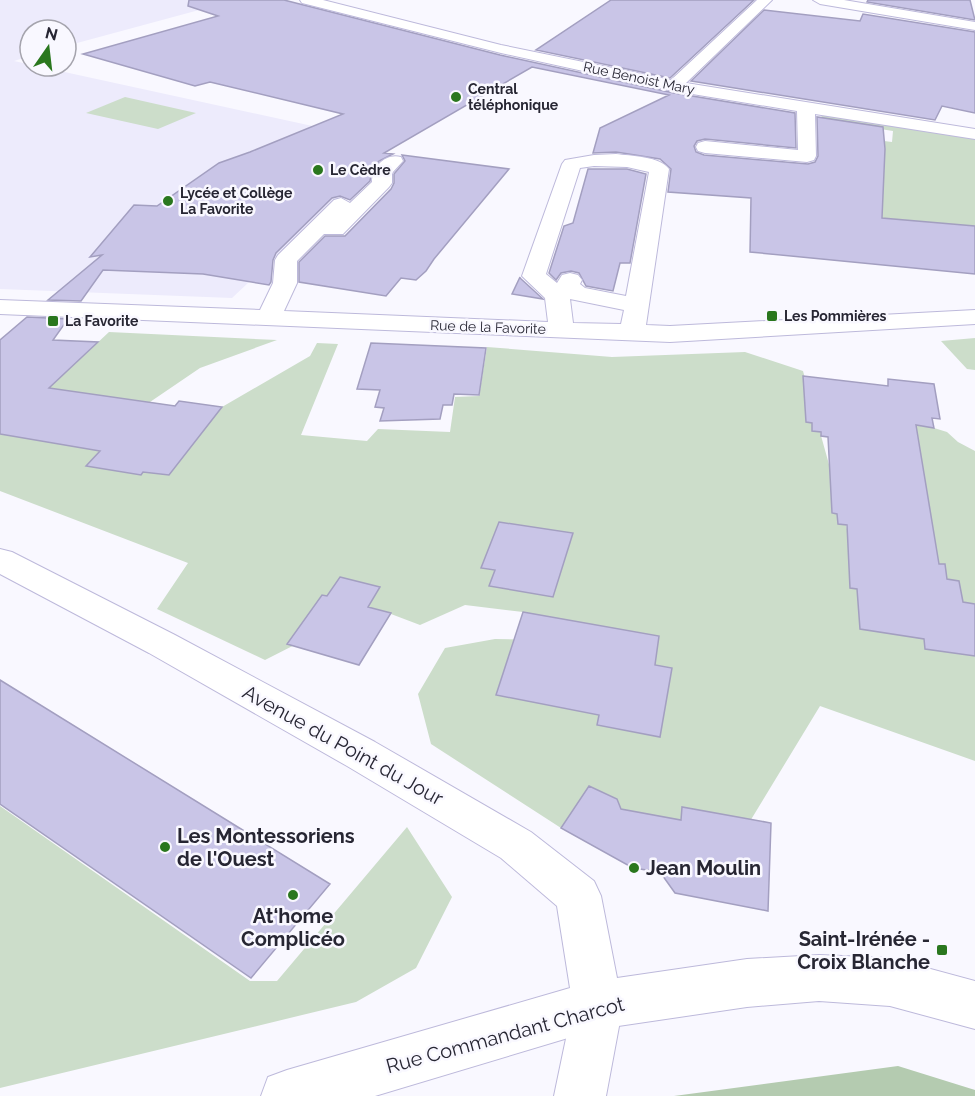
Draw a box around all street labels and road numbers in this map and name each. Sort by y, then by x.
street label: Rue Benoist Mary [582,58,697,98]
street label: Rue de la Favorite [430,317,546,337]
street label: Avenue du Point du Jour [238,680,448,810]
street label: Rue Commandant Charcot [383,992,627,1078]

